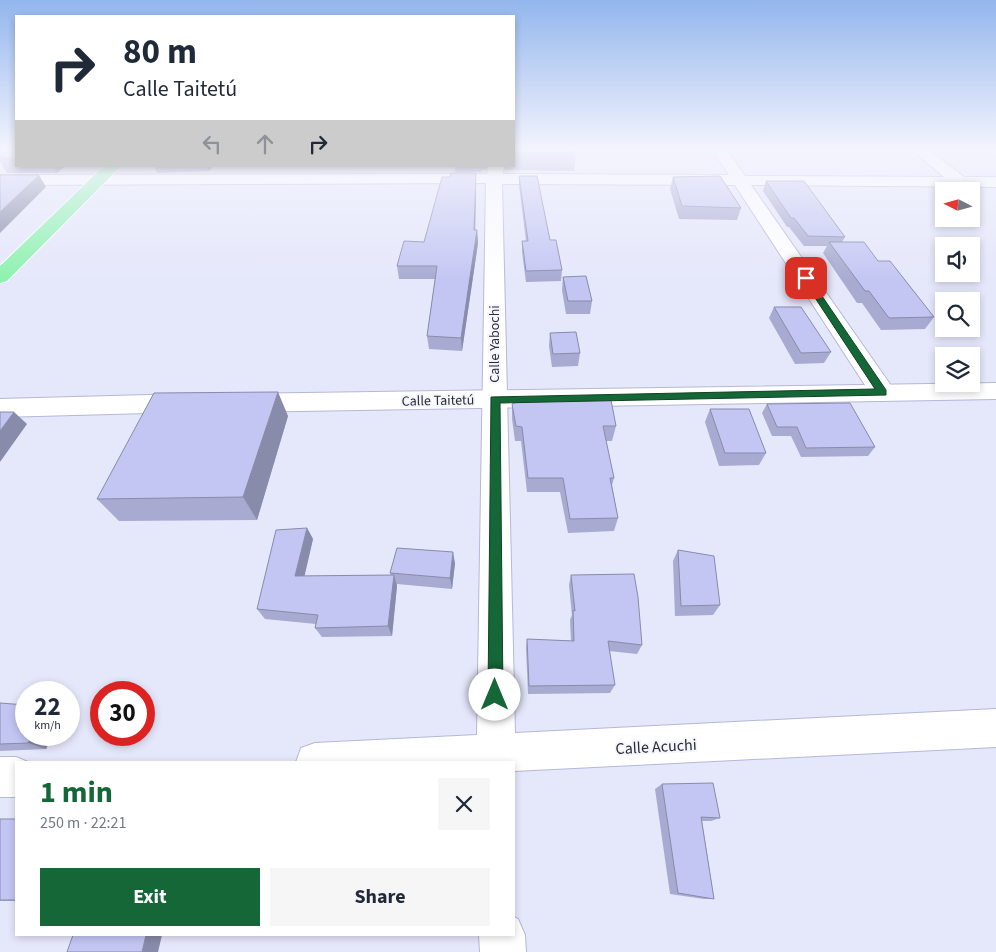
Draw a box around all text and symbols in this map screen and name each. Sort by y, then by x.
text: 80 m [123,27,197,77]
icon: right [40,35,105,100]
text: Calle Taitetú [123,73,237,105]
icon: left [198,130,226,158]
icon: ahead [251,130,279,158]
icon: right [304,130,332,158]
north arrow [935,182,980,228]
map controls [935,182,980,392]
button: sound [935,237,980,282]
pin [785,257,827,299]
icon: arrive [792,264,820,292]
button: search [935,292,980,337]
street label: Calle Yabochi [485,305,505,383]
button: layers [935,347,980,392]
street label: Calle Taitetú [402,390,474,412]
position arrow [468,668,520,720]
speed limit sign: 30 [90,681,155,746]
text: 22 [34,689,61,725]
text: km/h [34,717,61,734]
street label: Calle Acuchi [615,734,697,760]
text: 1 min [40,771,113,814]
button: close [438,778,490,830]
text: 250 m · 22:21 [40,812,127,834]
button: Exit [40,868,260,926]
button: Share [270,868,490,926]

